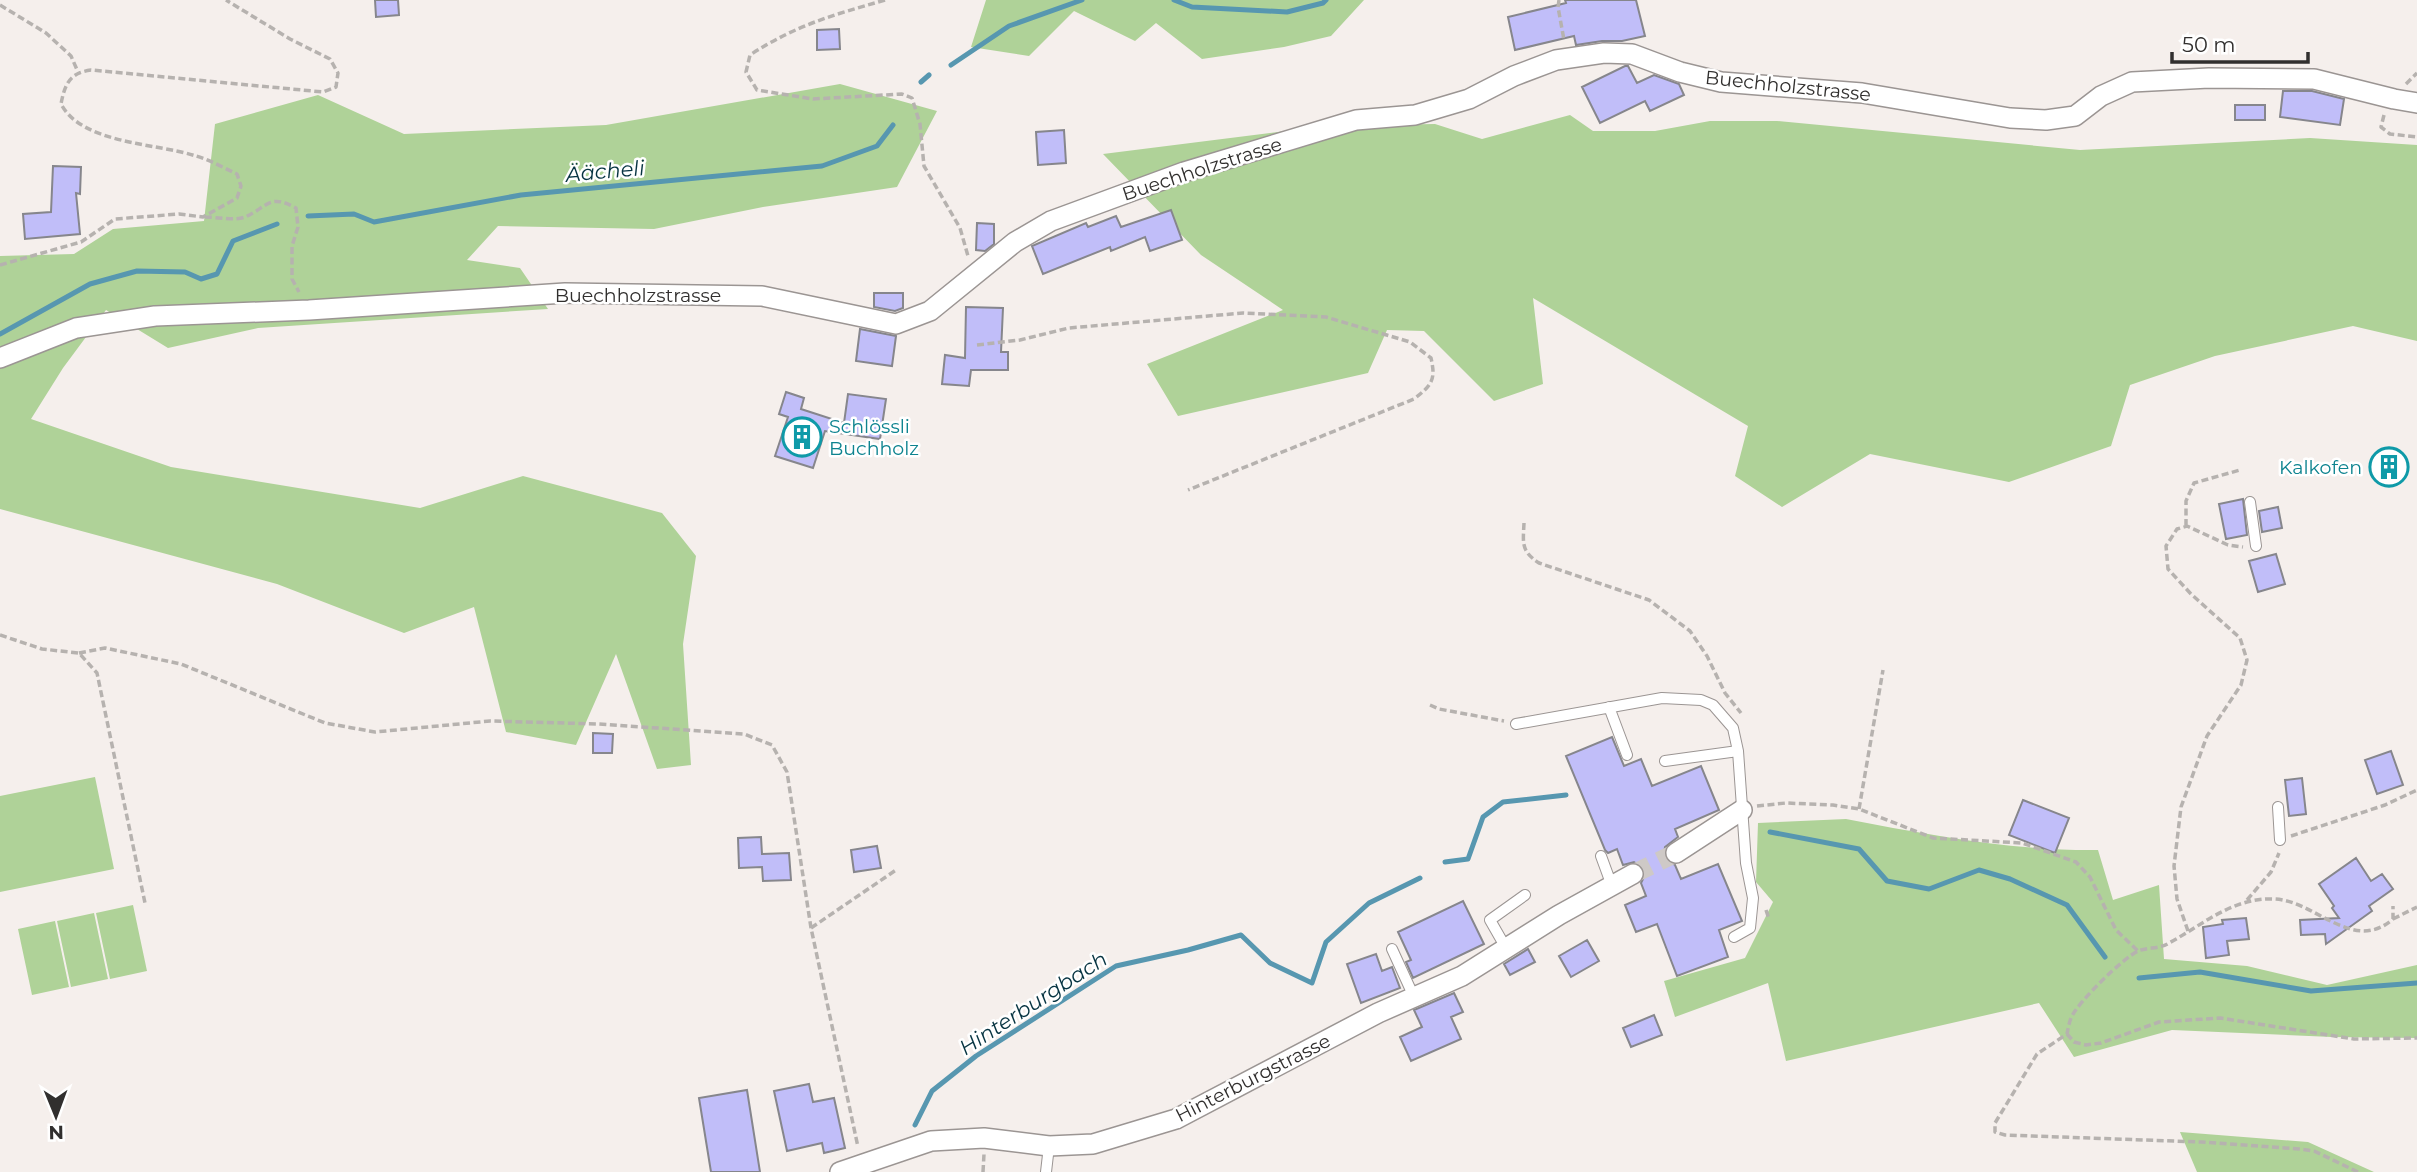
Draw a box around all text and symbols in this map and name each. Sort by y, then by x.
scale bar [2172,21,2308,65]
text: 50 m [2182,32,2236,57]
street label: Buechholzstrasse [1704,66,1872,106]
street label: Buechholzstrasse [1119,132,1285,206]
water label: Äächeli [563,155,646,187]
street label: Buechholzstrasse [555,284,721,307]
place label: Schlössli Buchholz [829,415,919,460]
building icon: Schlössli Buchholz [781,416,823,458]
building icon: Kalkofen [2368,446,2410,488]
place label: Kalkofen [2279,456,2362,479]
water label: Hinterburgbach [954,946,1112,1060]
street label: Hinterburgstrasse [1172,1029,1334,1127]
north arrow [21,1081,91,1151]
text: N [48,1121,64,1144]

